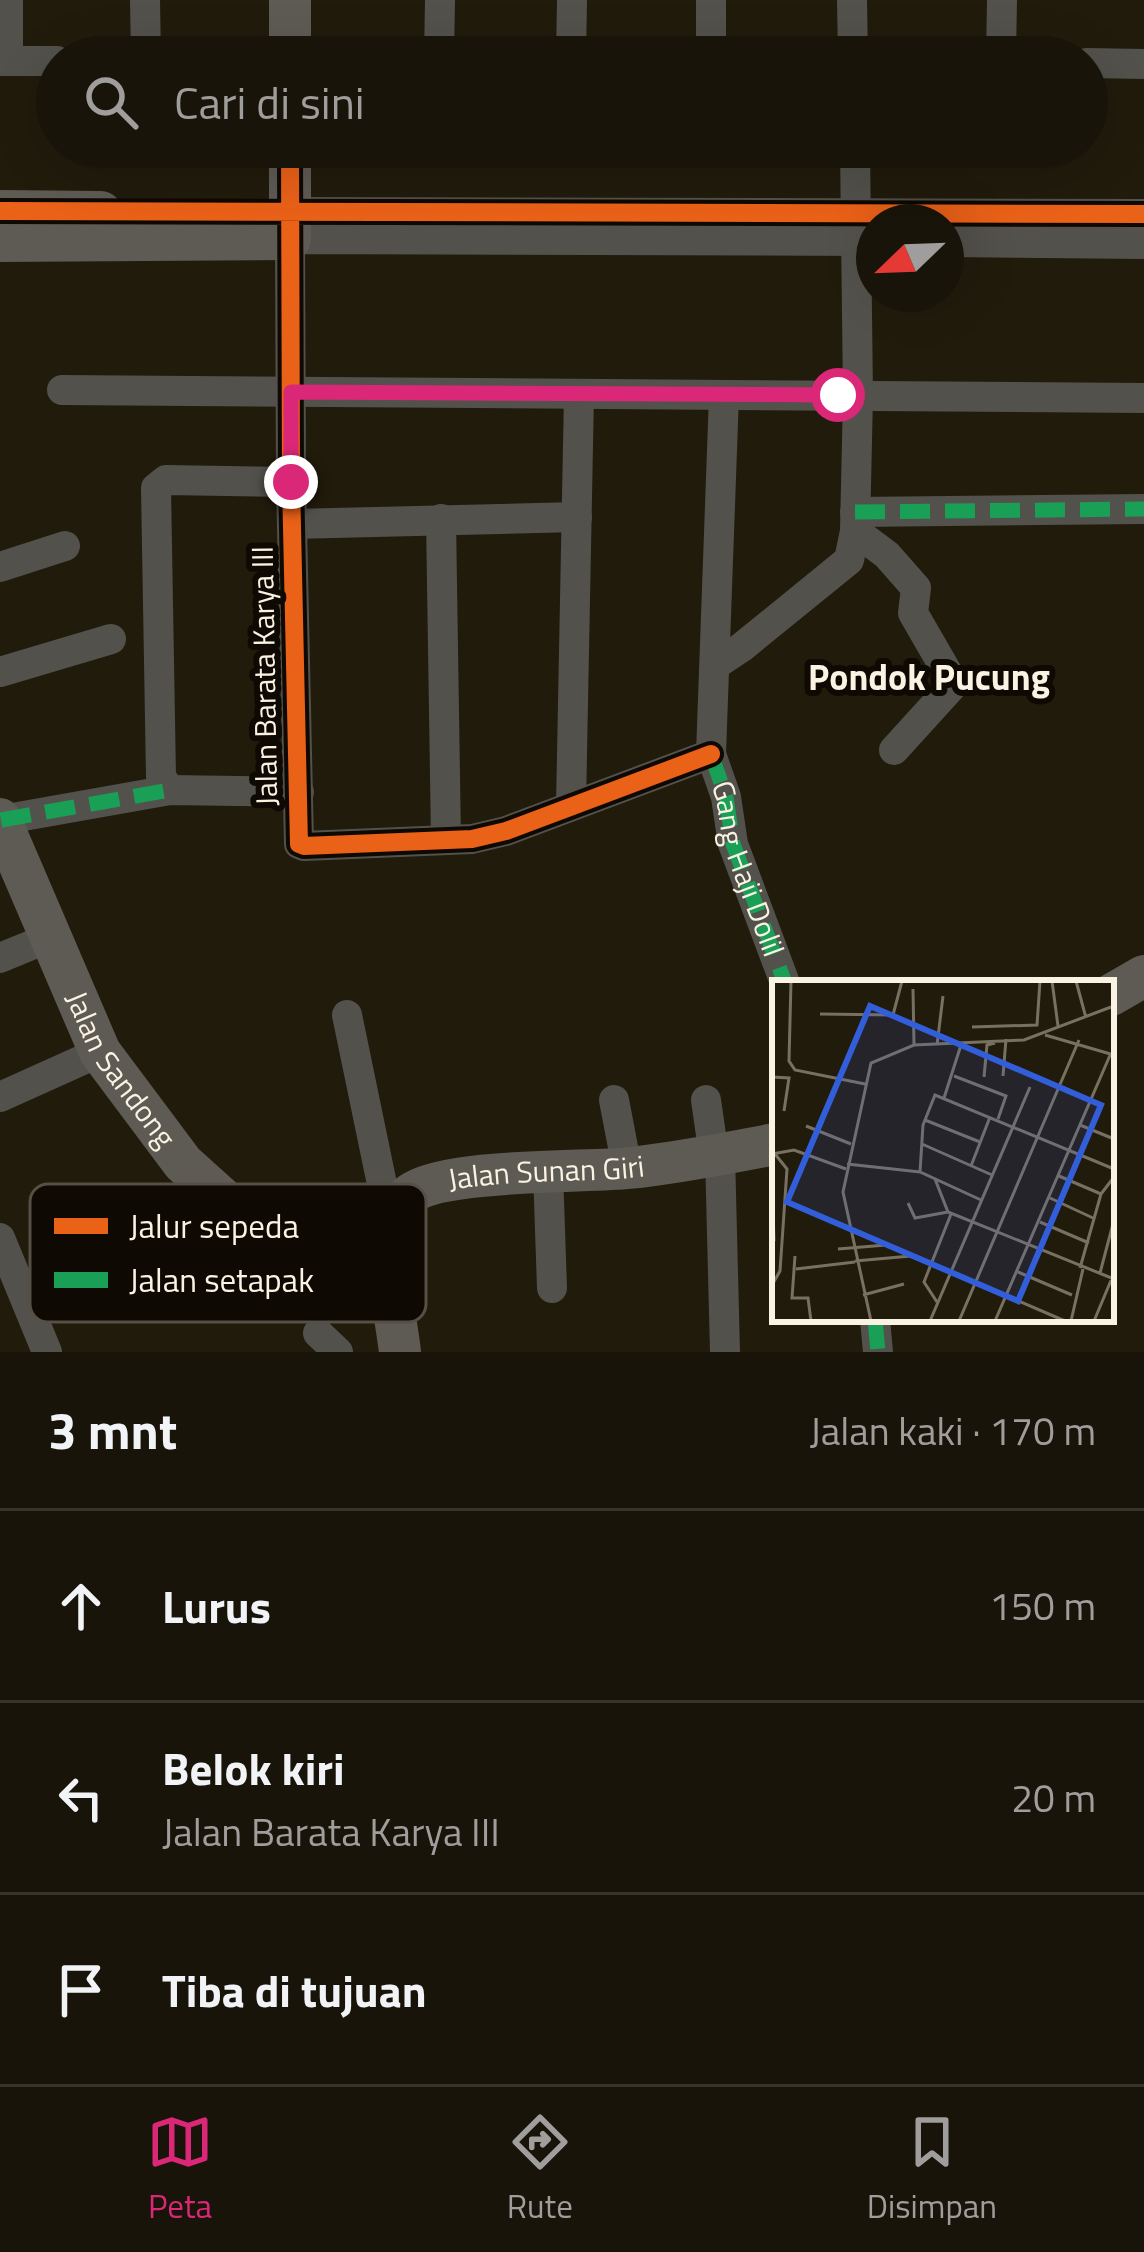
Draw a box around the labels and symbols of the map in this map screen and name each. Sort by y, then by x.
north arrow [856,204,964,312]
route start [811,368,865,422]
route end [264,455,318,509]
street label: Jalan Barata Karya III [239,546,289,806]
district label: Pondok Pucung [808,649,1050,704]
street label: Gang Haji Dolil [700,774,797,963]
inset map [772,980,1114,1322]
street label: Jalan Sandong [55,984,188,1157]
street label: Jalan Sunan Giri [444,1142,647,1202]
legend [30,1184,426,1322]
text: Jalur sepeda [129,1201,299,1251]
text: Jalan setapak [129,1255,314,1305]

